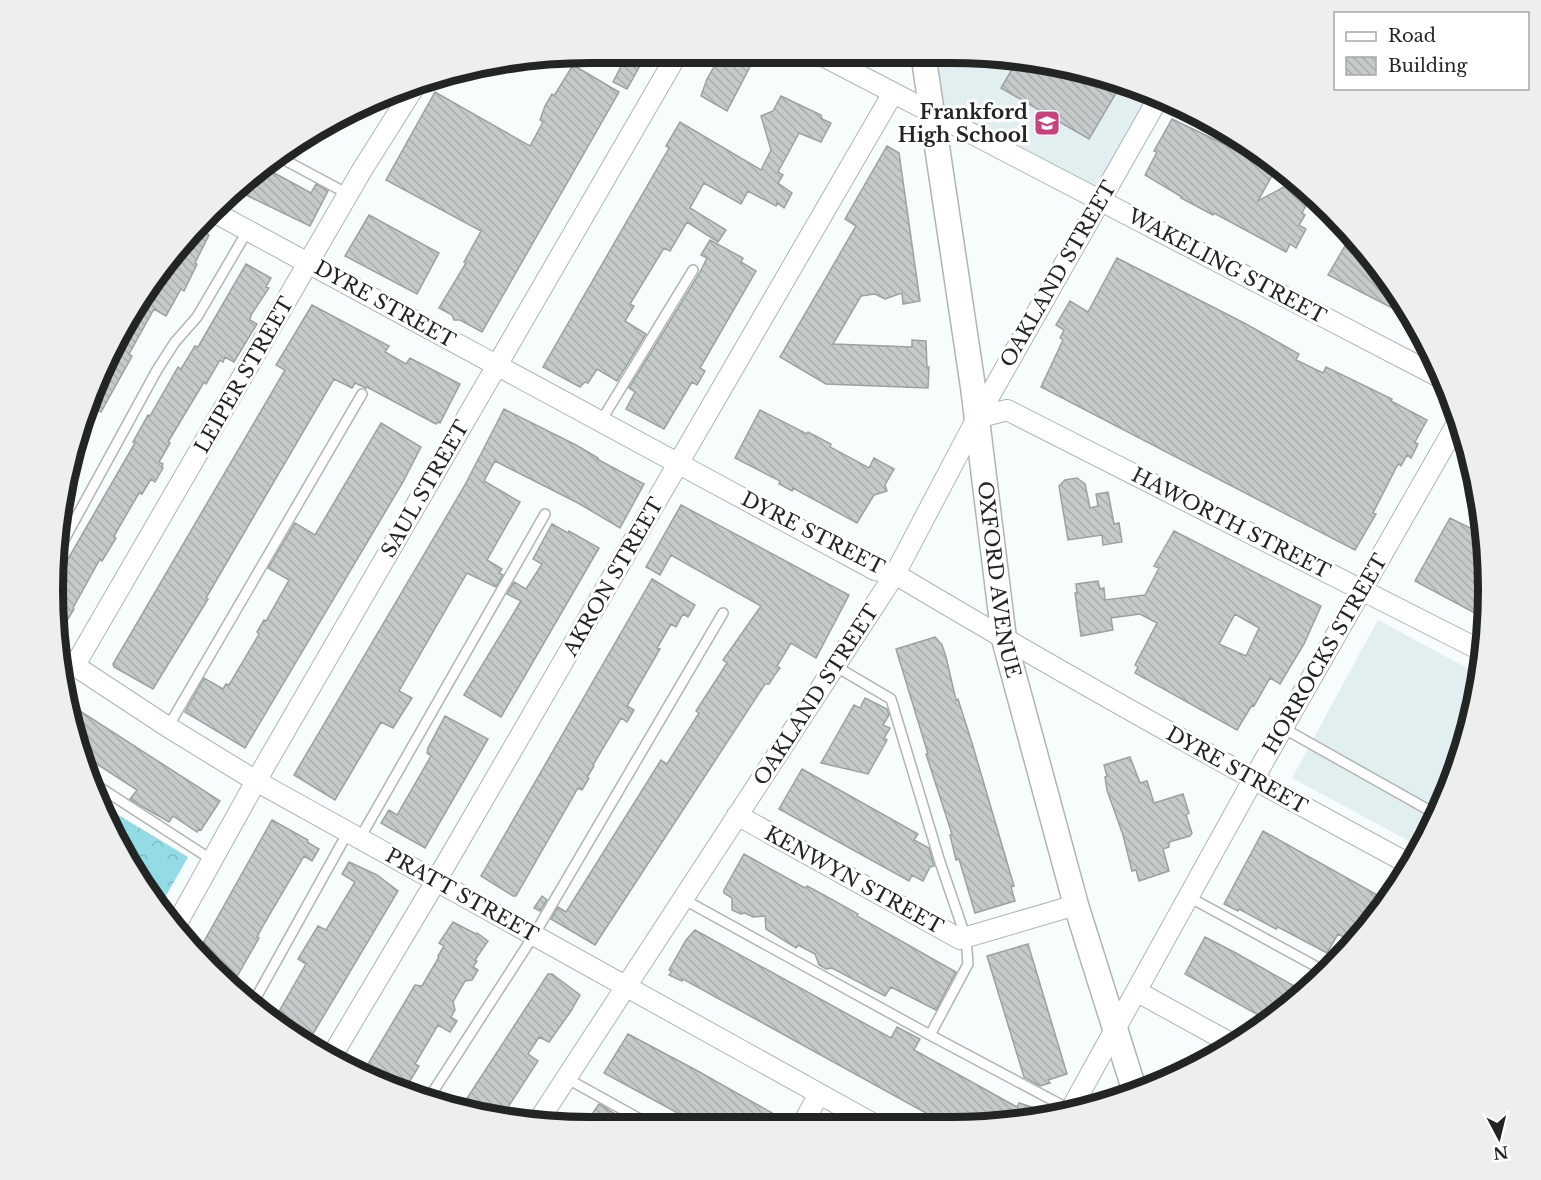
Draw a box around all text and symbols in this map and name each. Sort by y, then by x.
legend [1334,12,1529,90]
text: Road [1388,25,1436,47]
text: Building [1388,55,1467,77]
place label: Frankford High School [898,100,1028,147]
school or university icon: Frankford High School [1032,108,1062,138]
street label: OAKLAND STREET [995,177,1121,371]
street label: WAKELING STREET [1123,203,1330,328]
street label: DYRE STREET [310,255,460,353]
street label: LEIPER STREET [190,293,298,457]
street label: SAUL STREET [376,416,474,562]
street label: HAWORTH STREET [1128,463,1334,583]
street label: OXFORD AVENUE [973,480,1026,681]
street label: DYRE STREET [738,487,888,579]
street label: AKRON STREET [557,494,668,661]
street label: HORROCKS STREET [1258,550,1392,758]
street label: OAKLAND STREET [749,600,883,790]
street label: DYRE STREET [1162,721,1312,819]
street label: KENWYN STREET [761,821,947,939]
street label: PRATT STREET [382,843,542,947]
north arrow [1469,1108,1529,1168]
text: N [1492,1142,1510,1164]

